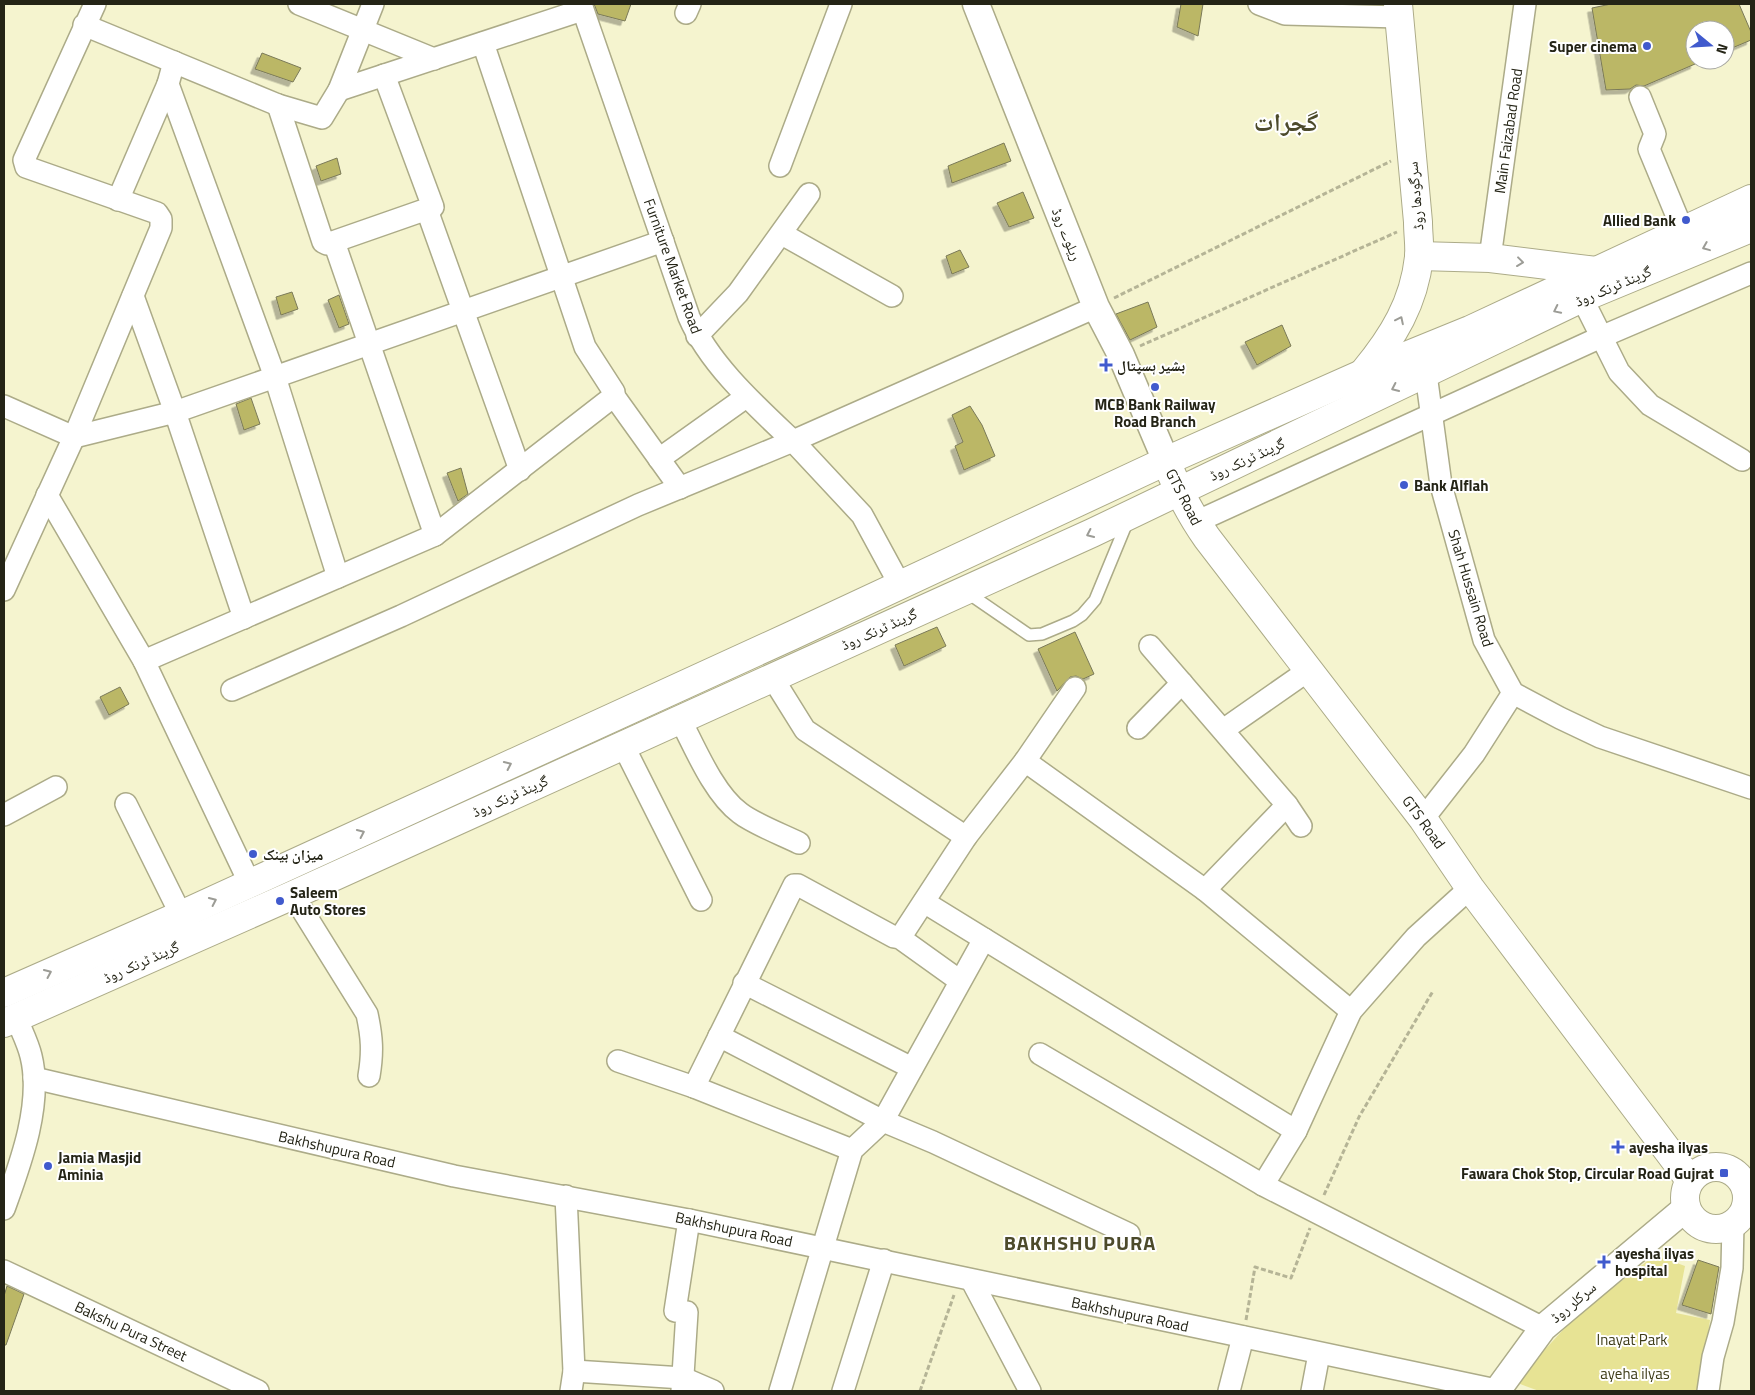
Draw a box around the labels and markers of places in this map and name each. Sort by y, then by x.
place label: Super cinema [1549,35,1637,58]
marker: Super cinema [1641,40,1653,52]
place label: Allied Bank [1603,209,1676,232]
marker: Allied Bank [1680,214,1692,226]
place label: بشیر ہسپتال [1117,354,1185,377]
marker: بشیر ہسپتال [1099,358,1113,372]
marker: MCB Bank Railway Road Branch [1149,381,1161,393]
place label: MCB Bank Railway Road Branch [1094,393,1216,433]
place label: Bank Alflah [1414,474,1489,497]
marker: Bank Alflah [1398,479,1410,491]
place label: میزان بینک [263,843,323,866]
marker: میزان بینک [247,848,259,860]
place label: Saleem Auto Stores [290,881,366,921]
marker: Saleem Auto Stores [274,895,286,907]
place label: ayesha ilyas [1629,1136,1708,1159]
marker: ayesha ilyas [1611,1140,1625,1154]
place label: Jamia Masjid Aminia [58,1146,141,1186]
marker: Jamia Masjid Aminia [42,1160,54,1172]
place label: Fawara Chok Stop, Circular Road Gujrat [1461,1162,1715,1185]
marker: Fawara Chok Stop, Circular Road Gujrat [1718,1167,1730,1179]
place label: ayesha ilyas hospital [1615,1242,1694,1282]
marker: ayesha ilyas hospital [1597,1255,1611,1269]

